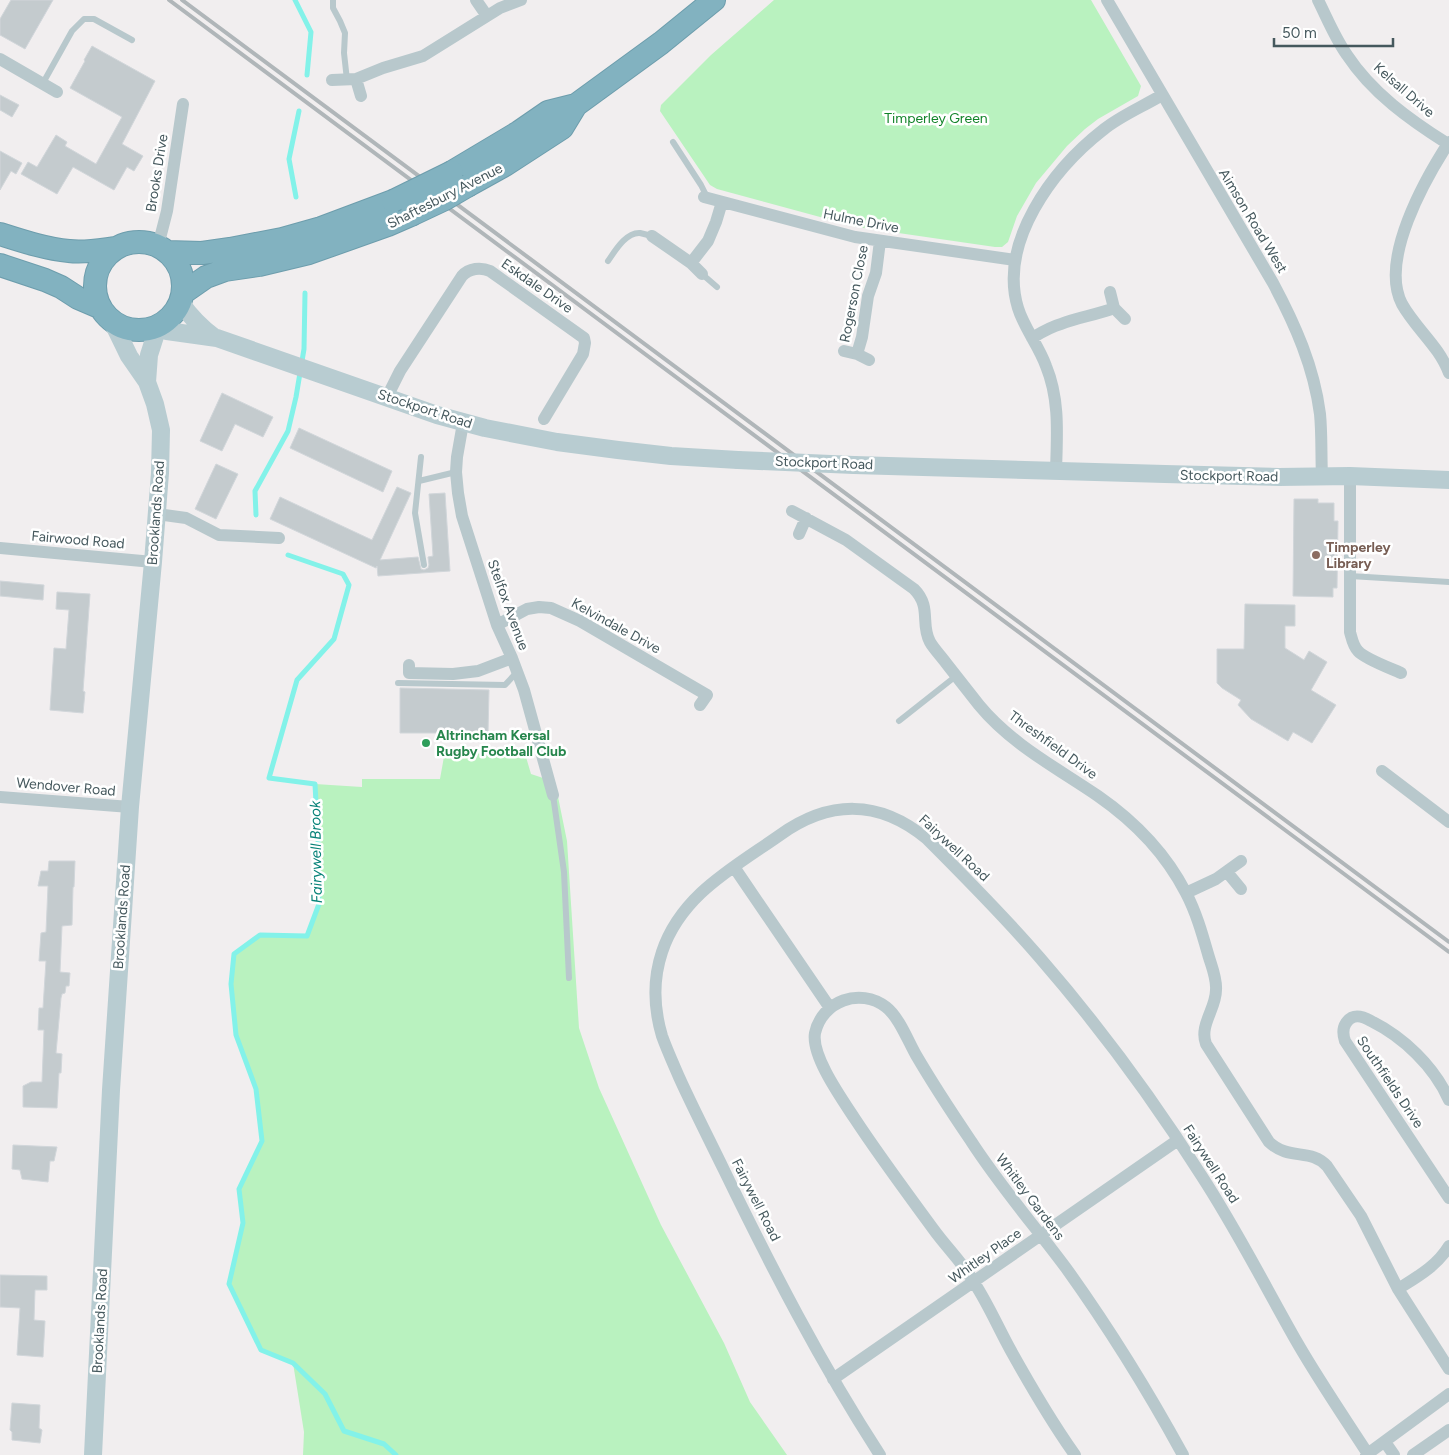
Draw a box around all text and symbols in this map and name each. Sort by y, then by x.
scale bar [1274,15,1393,47]
text: 50 m [1282,24,1317,42]
street label: Kelsall Drive [1370,59,1438,121]
park label: Timperley Green [884,110,988,127]
street label: Brooks Drive [142,132,172,213]
street label: Shaftesbury Avenue [385,159,506,232]
street label: Aimson Road West [1215,166,1291,276]
street label: Hulme Drive [822,205,901,237]
street label: Rogerson Close [836,244,872,344]
street label: Eskdale Drive [498,255,576,317]
street label: Stockport Road [376,386,474,432]
street label: Stockport Road [775,453,873,473]
street label: Brooklands Road [144,460,168,566]
street label: Stockport Road [1180,467,1278,485]
street label: Fairwood Road [31,527,125,553]
place label: Timperley Library [1326,539,1391,572]
marker: Timperley Library [1310,549,1322,561]
street label: Stelfox Avenue [484,557,532,653]
street label: Kelvindale Drive [568,594,664,658]
street label: Threshfield Drive [1005,707,1101,783]
place label: Altrincham Kersal Rugby Football Club [436,727,566,760]
marker: Altrincham Kersal Rugby Football Club [420,737,432,749]
street label: Wendover Road [16,774,116,800]
water label: Fairywell Brook [306,800,326,903]
street label: Fairywell Road [915,811,993,885]
street label: Brooklands Road [110,864,134,970]
street label: Southfields Drive [1353,1033,1427,1132]
street label: Fairywell Road [1179,1121,1243,1207]
street label: Whitley Gardens [992,1150,1068,1244]
street label: Fairywell Road [728,1156,784,1244]
street label: Whitley Place [945,1225,1025,1287]
street label: Brooklands Road [89,1268,111,1374]

